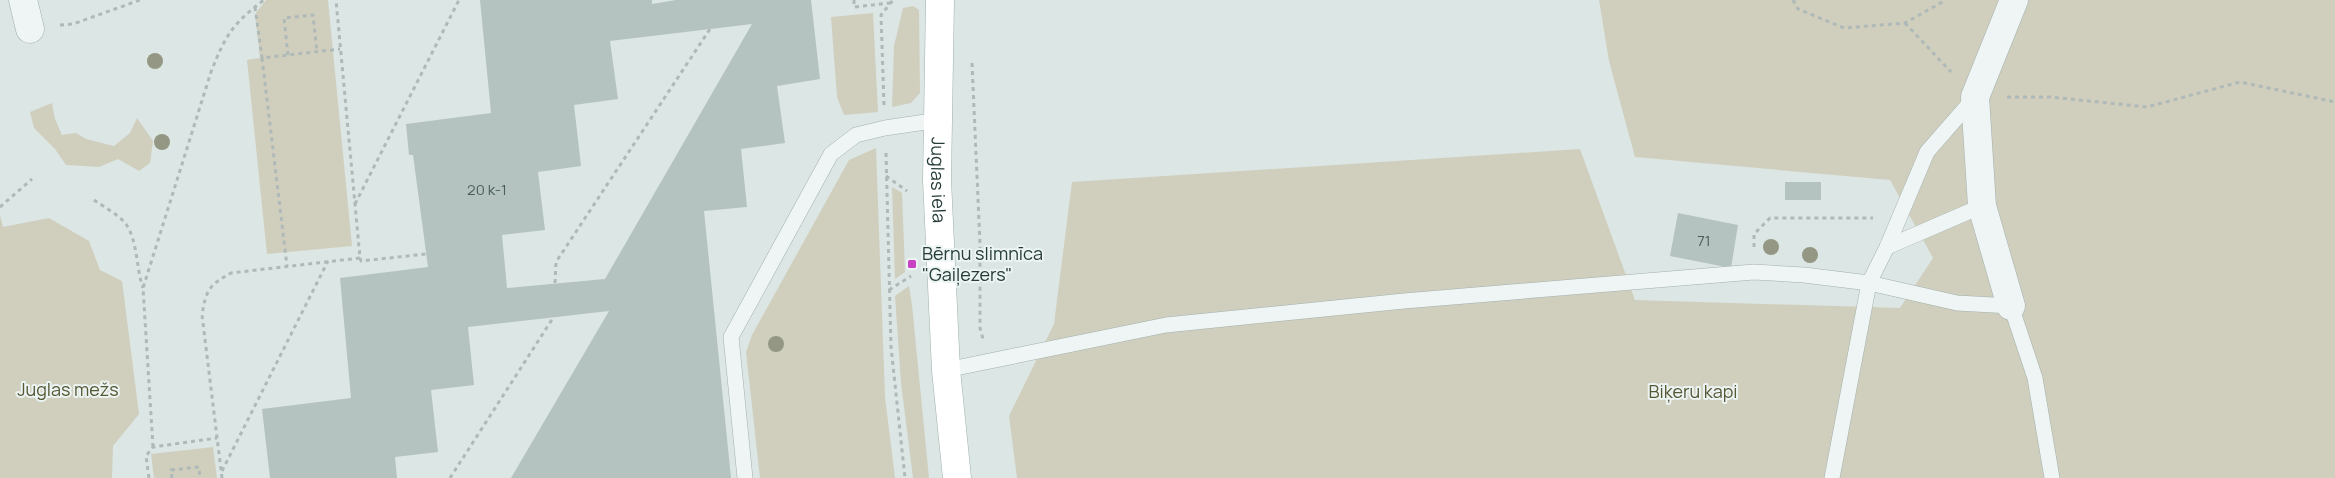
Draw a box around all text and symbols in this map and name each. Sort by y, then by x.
street label: Juglas iela [926,137,952,223]
house number: 20 k-1 [467,179,507,200]
house number: 71 [1697,230,1711,251]
place label: Bērnu slimnīca "Gaiļezers" [922,241,1043,286]
marker: Bērnu slimnīca "Gaiļezers" [906,258,918,270]
park label: Juglas mežs [17,377,119,401]
park label: Biķeru kapi [1648,379,1738,403]

